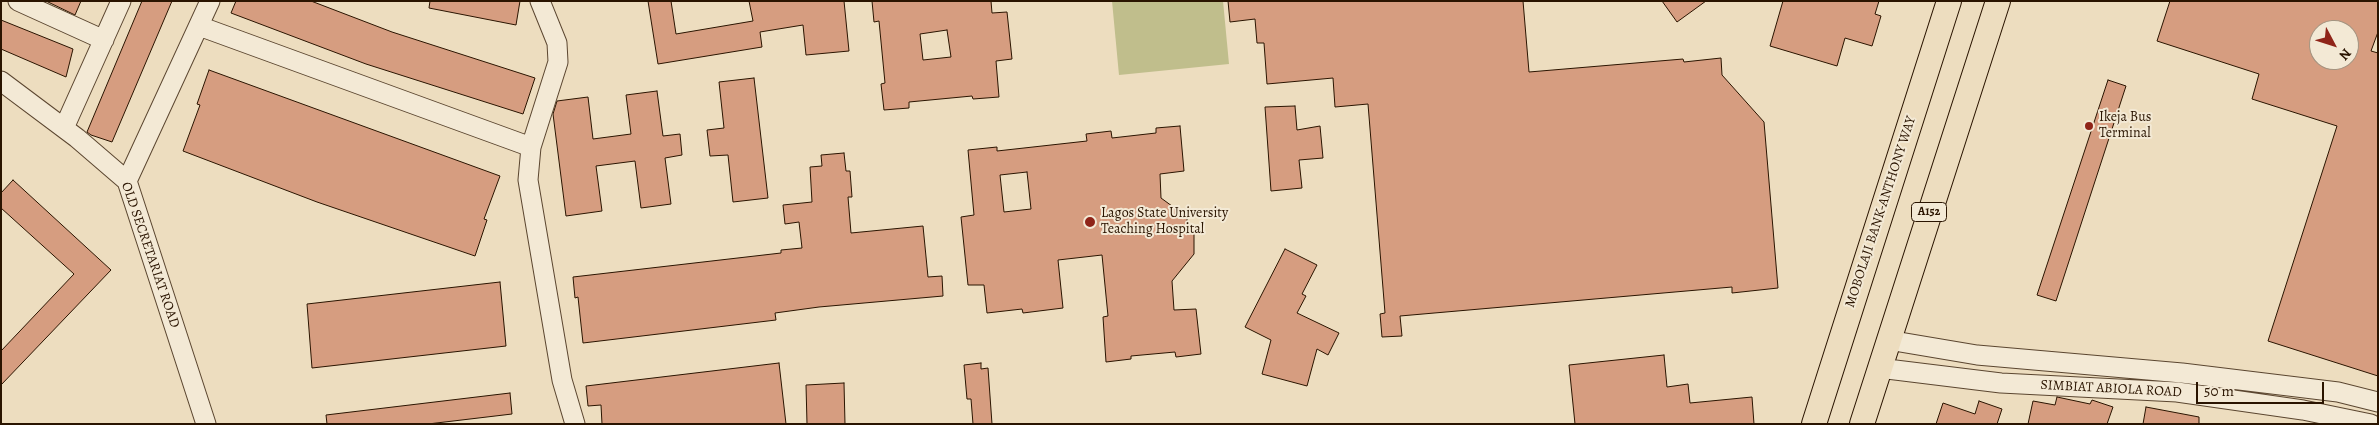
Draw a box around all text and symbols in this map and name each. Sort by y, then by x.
north arrow [2309,20,2359,70]
text: N [2335,44,2356,64]
place label: Ikeja Bus Terminal [2099,110,2151,142]
street label: MOBOLAJI BANK-ANTHONY WAY [1842,114,1920,310]
marker: Ikeja Bus Terminal [2083,120,2095,132]
street label: OLD SECRETARIAT ROAD [117,180,183,330]
road number: A152 [1912,202,1946,222]
place label: Lagos State University Teaching Hospital [1101,206,1228,238]
marker: Lagos State University Teaching Hospital [1083,215,1097,229]
scale bar [2199,372,2326,404]
street label: SIMBIAT ABIOLA ROAD [2040,377,2182,401]
text: 50 m [2204,381,2234,401]

